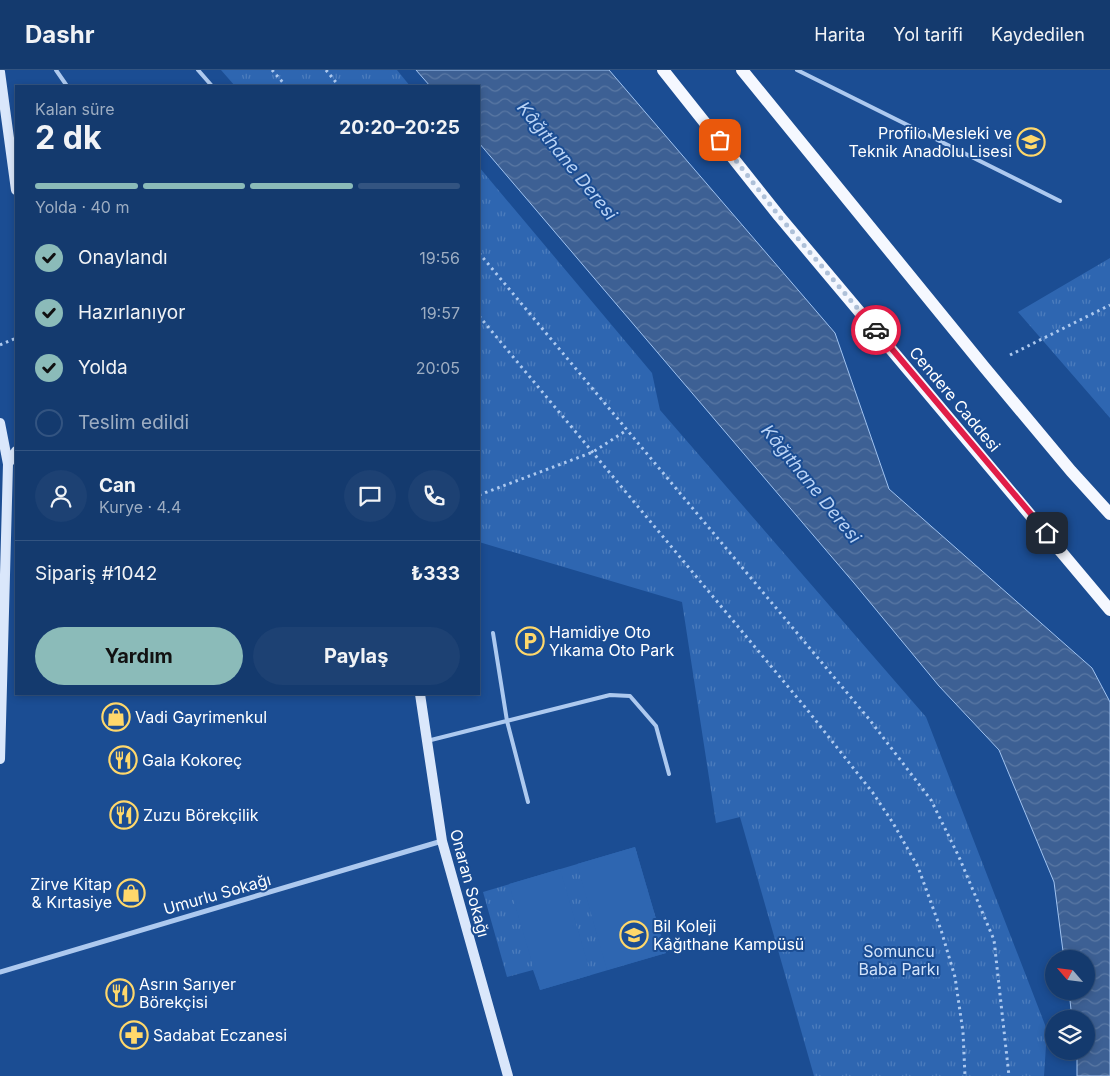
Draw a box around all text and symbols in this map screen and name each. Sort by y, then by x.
text: Dashr [25,20,94,49]
text: Harita [814,24,865,45]
text: Yol tarifi [893,24,963,45]
text: Kaydedilen [991,24,1085,45]
water label: Kâğıthane Deresi [513,97,622,225]
text: Kalan süre [35,99,115,119]
text: 20:20–20:25 [339,116,460,139]
text: 2 dk [35,118,101,157]
pin [699,119,741,161]
place label: Profilo Mesleki ve Teknik Anadolu Lisesi [848,123,1012,161]
icon: bag [706,126,734,154]
school or university icon: Profilo Mesleki ve Teknik Anadolu Lisesi [1016,127,1046,157]
text: Yolda · 40 m [35,197,129,217]
icon: check [35,244,63,272]
text: Onaylandı [78,246,168,269]
text: 19:56 [419,248,460,268]
icon: check [35,299,63,327]
text: Hazırlanıyor [78,301,185,324]
text: 19:57 [420,303,460,323]
courier [851,305,901,355]
icon: car [862,316,890,344]
street label: Cendere Caddesi [905,342,1005,456]
icon: check [35,354,63,382]
text: Yolda [78,356,128,379]
text: 20:05 [416,358,460,378]
text: Teslim edildi [78,411,189,434]
water label: Kâğıthane Deresi [757,420,866,548]
button: person [35,470,87,522]
button: chat [344,470,396,522]
button: phone [408,470,460,522]
text: Can [99,474,136,497]
text: Kurye · 4.4 [99,497,181,517]
pin [1026,512,1068,554]
icon: home [1033,519,1061,547]
text: Sipariş #1042 [35,562,157,585]
text: ₺333 [411,562,460,585]
place label: Hamidiye Oto Yıkama Oto Park [549,622,674,660]
parking icon: Hamidiye Oto Yıkama Oto Park [515,626,545,656]
button: Yardım [35,627,243,685]
button: Paylaş [253,627,460,685]
shop icon: Vadi Gayrimenkul [101,702,131,732]
place label: Vadi Gayrimenkul [135,707,267,727]
restaurant icon: Gala Kokoreç [108,745,138,775]
place label: Gala Kokoreç [142,750,242,770]
restaurant icon: Zuzu Börekçilik [109,800,139,830]
place label: Zuzu Börekçilik [143,805,259,825]
street label: Onaran Sokağı [446,827,494,939]
street label: Umurlu Sokağı [161,869,273,919]
place label: Zirve Kitap & Kırtasiye [30,874,112,912]
shop icon: Zirve Kitap & Kırtasiye [116,878,146,908]
place label: Bil Koleji Kâğıthane Kampüsü [653,916,804,954]
school or university icon: Bil Koleji Kâğıthane Kampüsü [619,920,649,950]
park label: Somuncu Baba Parkı [858,941,940,979]
north arrow [1045,950,1095,1000]
map controls [1045,950,1095,1060]
place label: Asrın Sarıyer Börekçisi [139,974,236,1012]
restaurant icon: Asrın Sarıyer Börekçisi [105,978,135,1008]
button: layers [1045,1010,1095,1060]
pharmacy icon: Sadabat Eczanesi [119,1020,149,1050]
place label: Sadabat Eczanesi [153,1025,287,1045]

